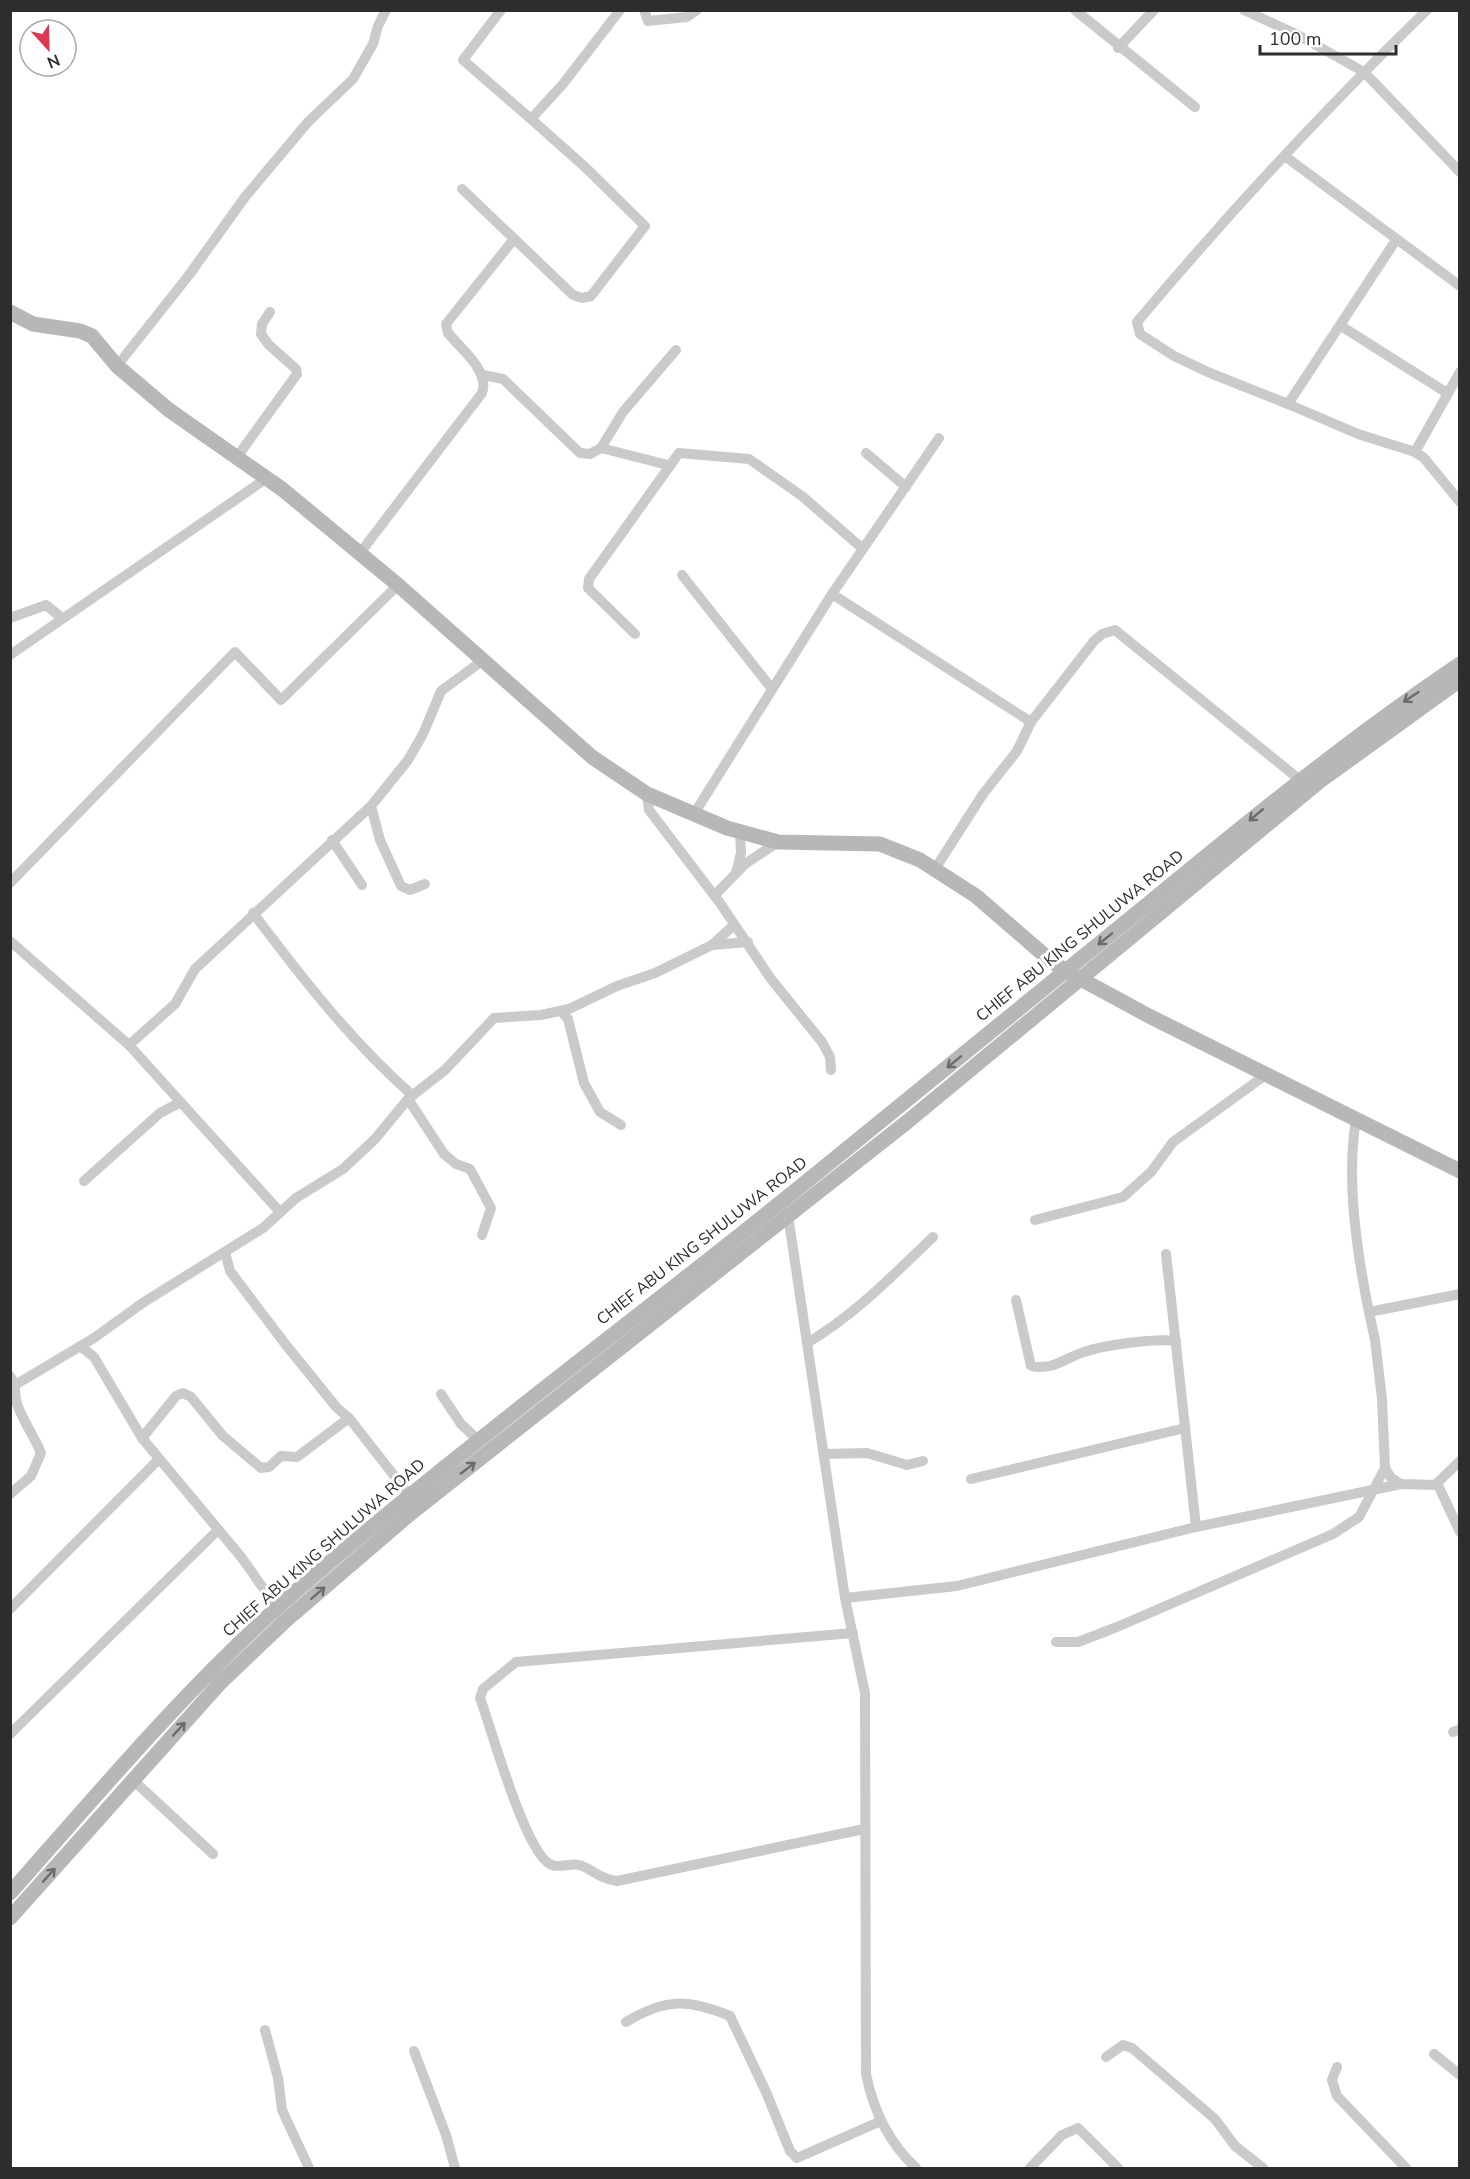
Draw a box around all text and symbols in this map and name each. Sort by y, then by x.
north arrow [18,18,78,78]
scale bar [1260,18,1396,56]
text: 100 m [1269,27,1321,51]
text: N [44,49,63,73]
one-way arrow [1403,691,1420,703]
one-way arrow [1248,809,1264,822]
street label: CHIEF ABU KING SHULUWA ROAD [971,845,1189,1027]
one-way arrow [1098,932,1113,946]
one-way arrow [946,1056,962,1069]
street label: CHIEF ABU KING SHULUWA ROAD [592,1152,812,1330]
street label: CHIEF ABU KING SHULUWA ROAD [218,1454,430,1642]
one-way arrow [460,1461,476,1474]
one-way arrow [310,1586,325,1600]
one-way arrow [172,1722,186,1737]
one-way arrow [42,1867,56,1882]

